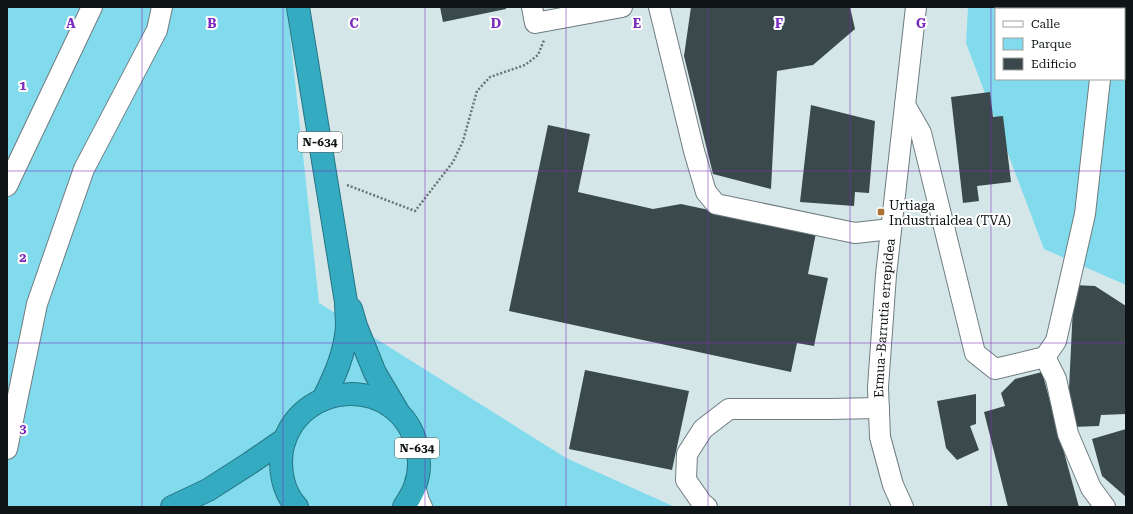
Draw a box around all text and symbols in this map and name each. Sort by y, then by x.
legend [995,8,1125,80]
text: A [66,16,76,31]
text: B [207,16,217,31]
text: C [349,16,359,31]
text: D [491,16,501,31]
text: E [633,16,641,31]
text: F [775,16,783,31]
text: G [916,16,926,31]
text: Calle [1031,17,1061,31]
text: Parque [1031,37,1072,51]
text: Edificio [1031,57,1076,71]
text: 1 [19,78,27,93]
road number: N-634 [298,132,342,152]
place label: Urtiaga Industrialdea (TVA) [889,198,1011,228]
marker: Urtiaga Industrialdea (TVA) [876,207,886,217]
street label: Ermua-Barrutia errepidea [870,238,898,398]
text: 2 [19,250,27,265]
text: 3 [19,421,27,436]
road number: N-634 [395,438,439,458]

